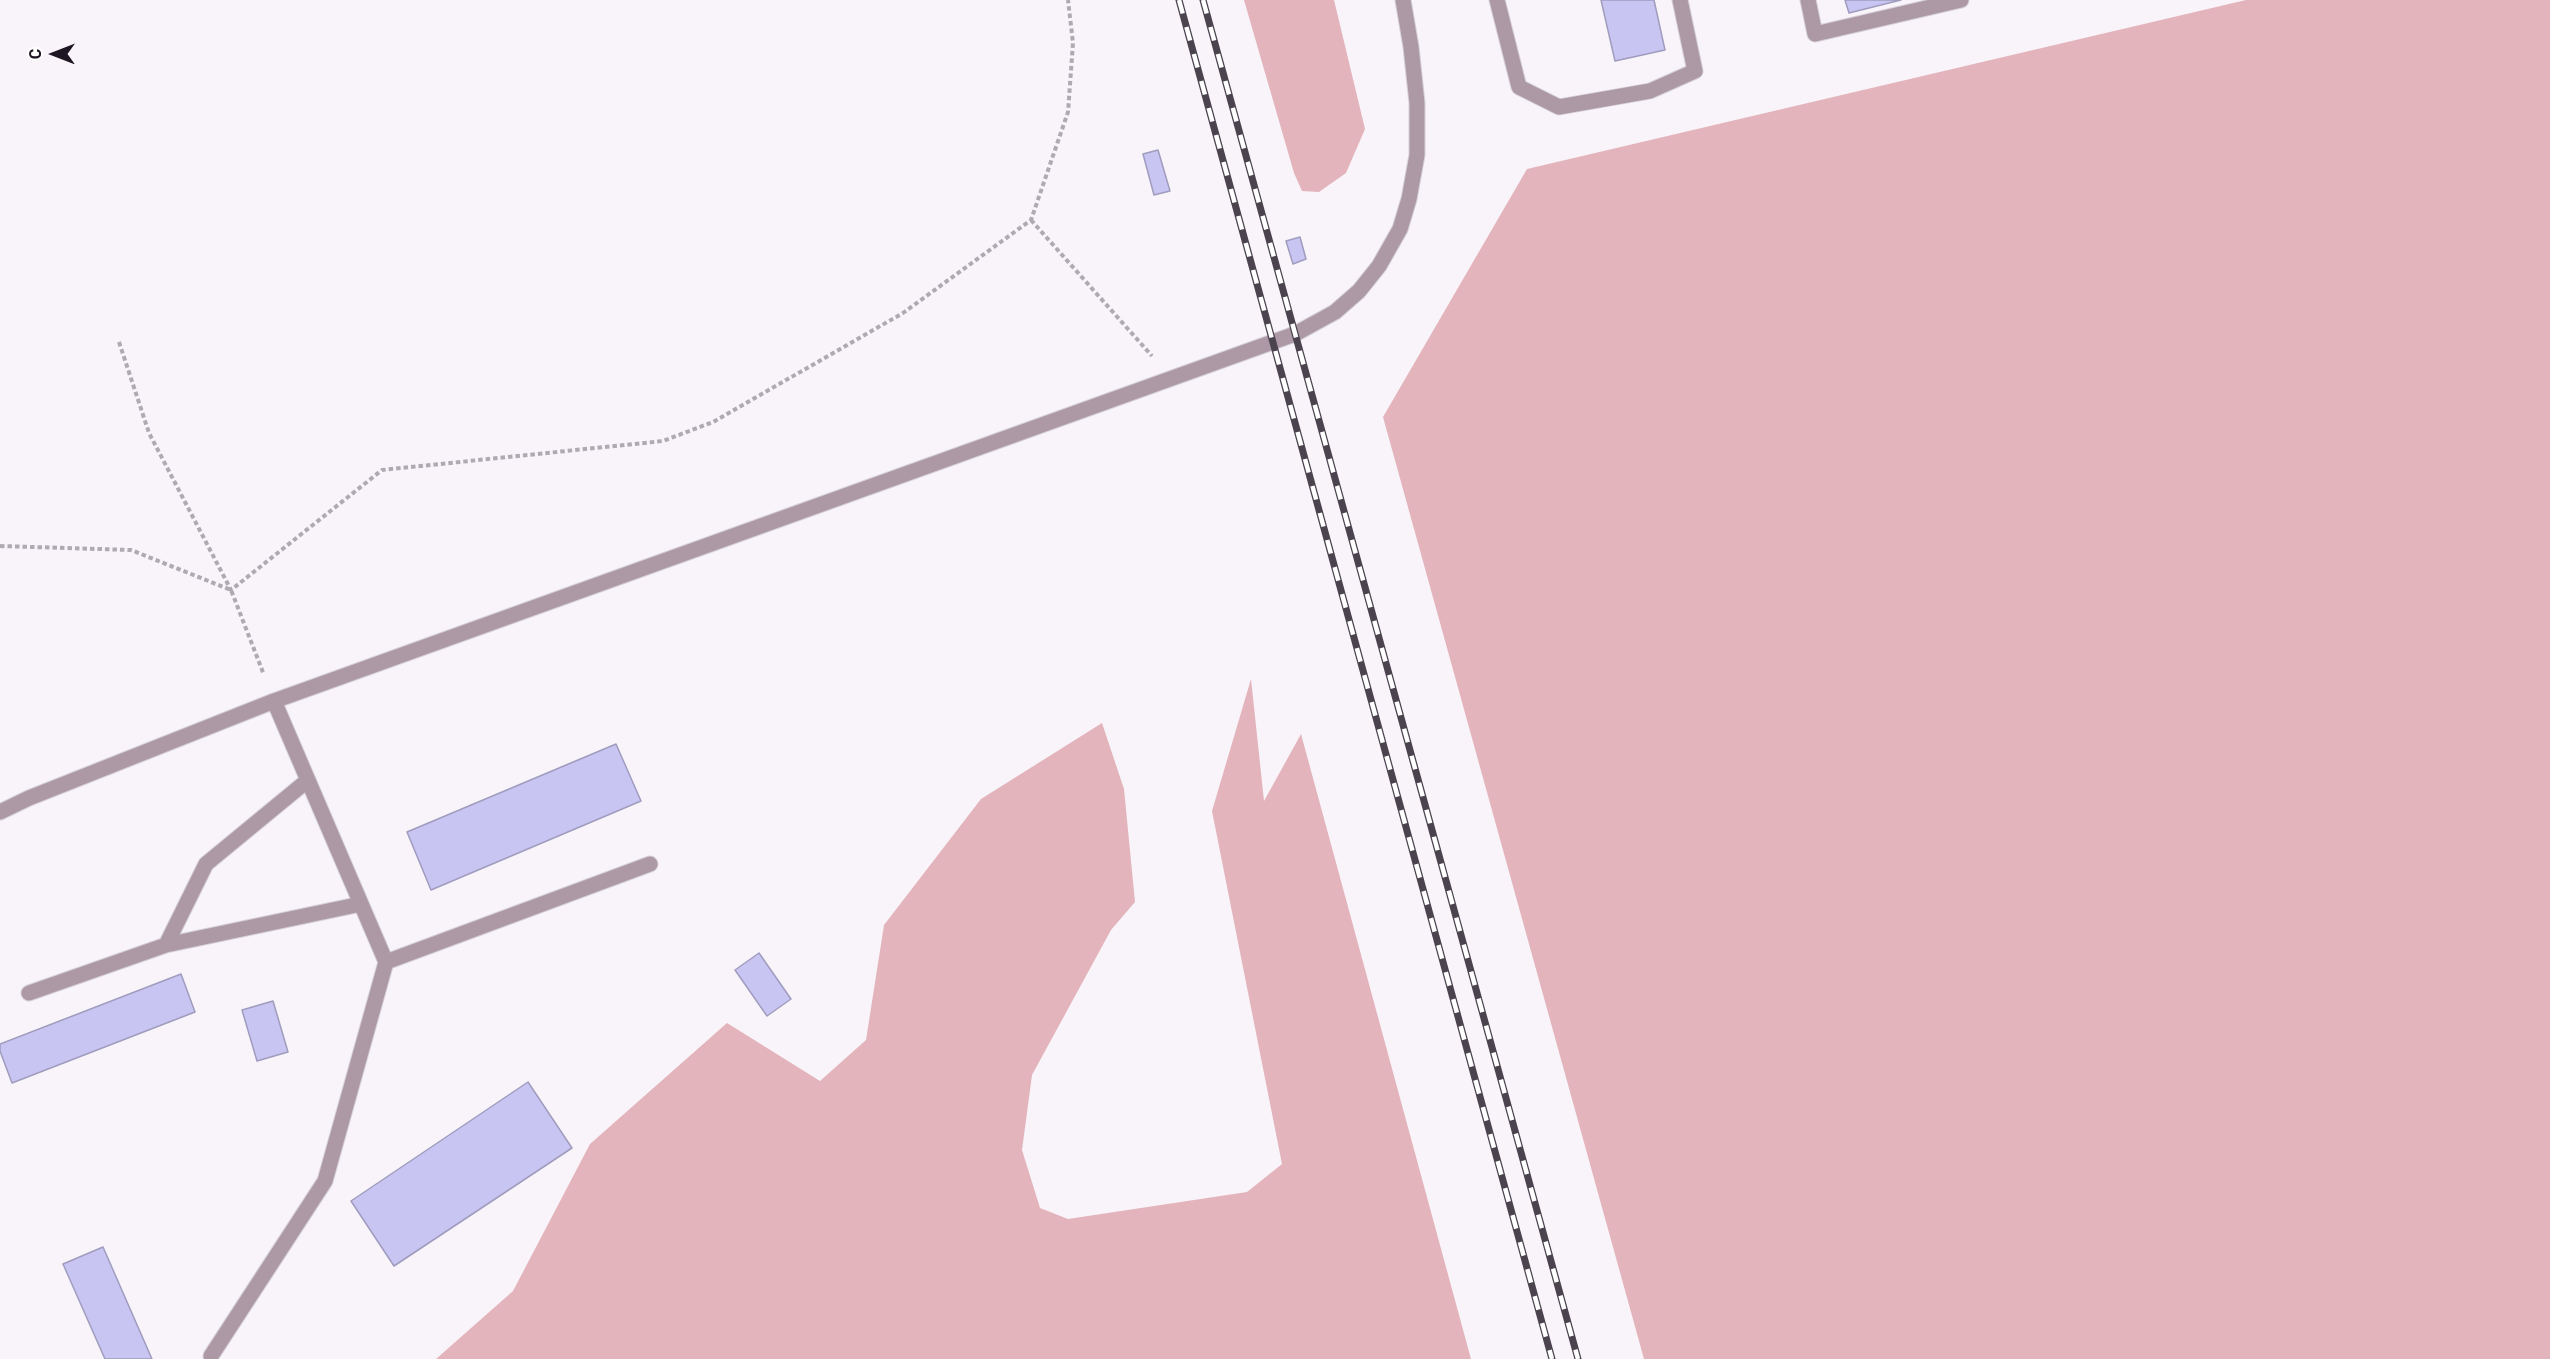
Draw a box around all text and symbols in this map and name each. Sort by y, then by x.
north arrow [24,24,84,84]
text: С [26,49,45,59]

